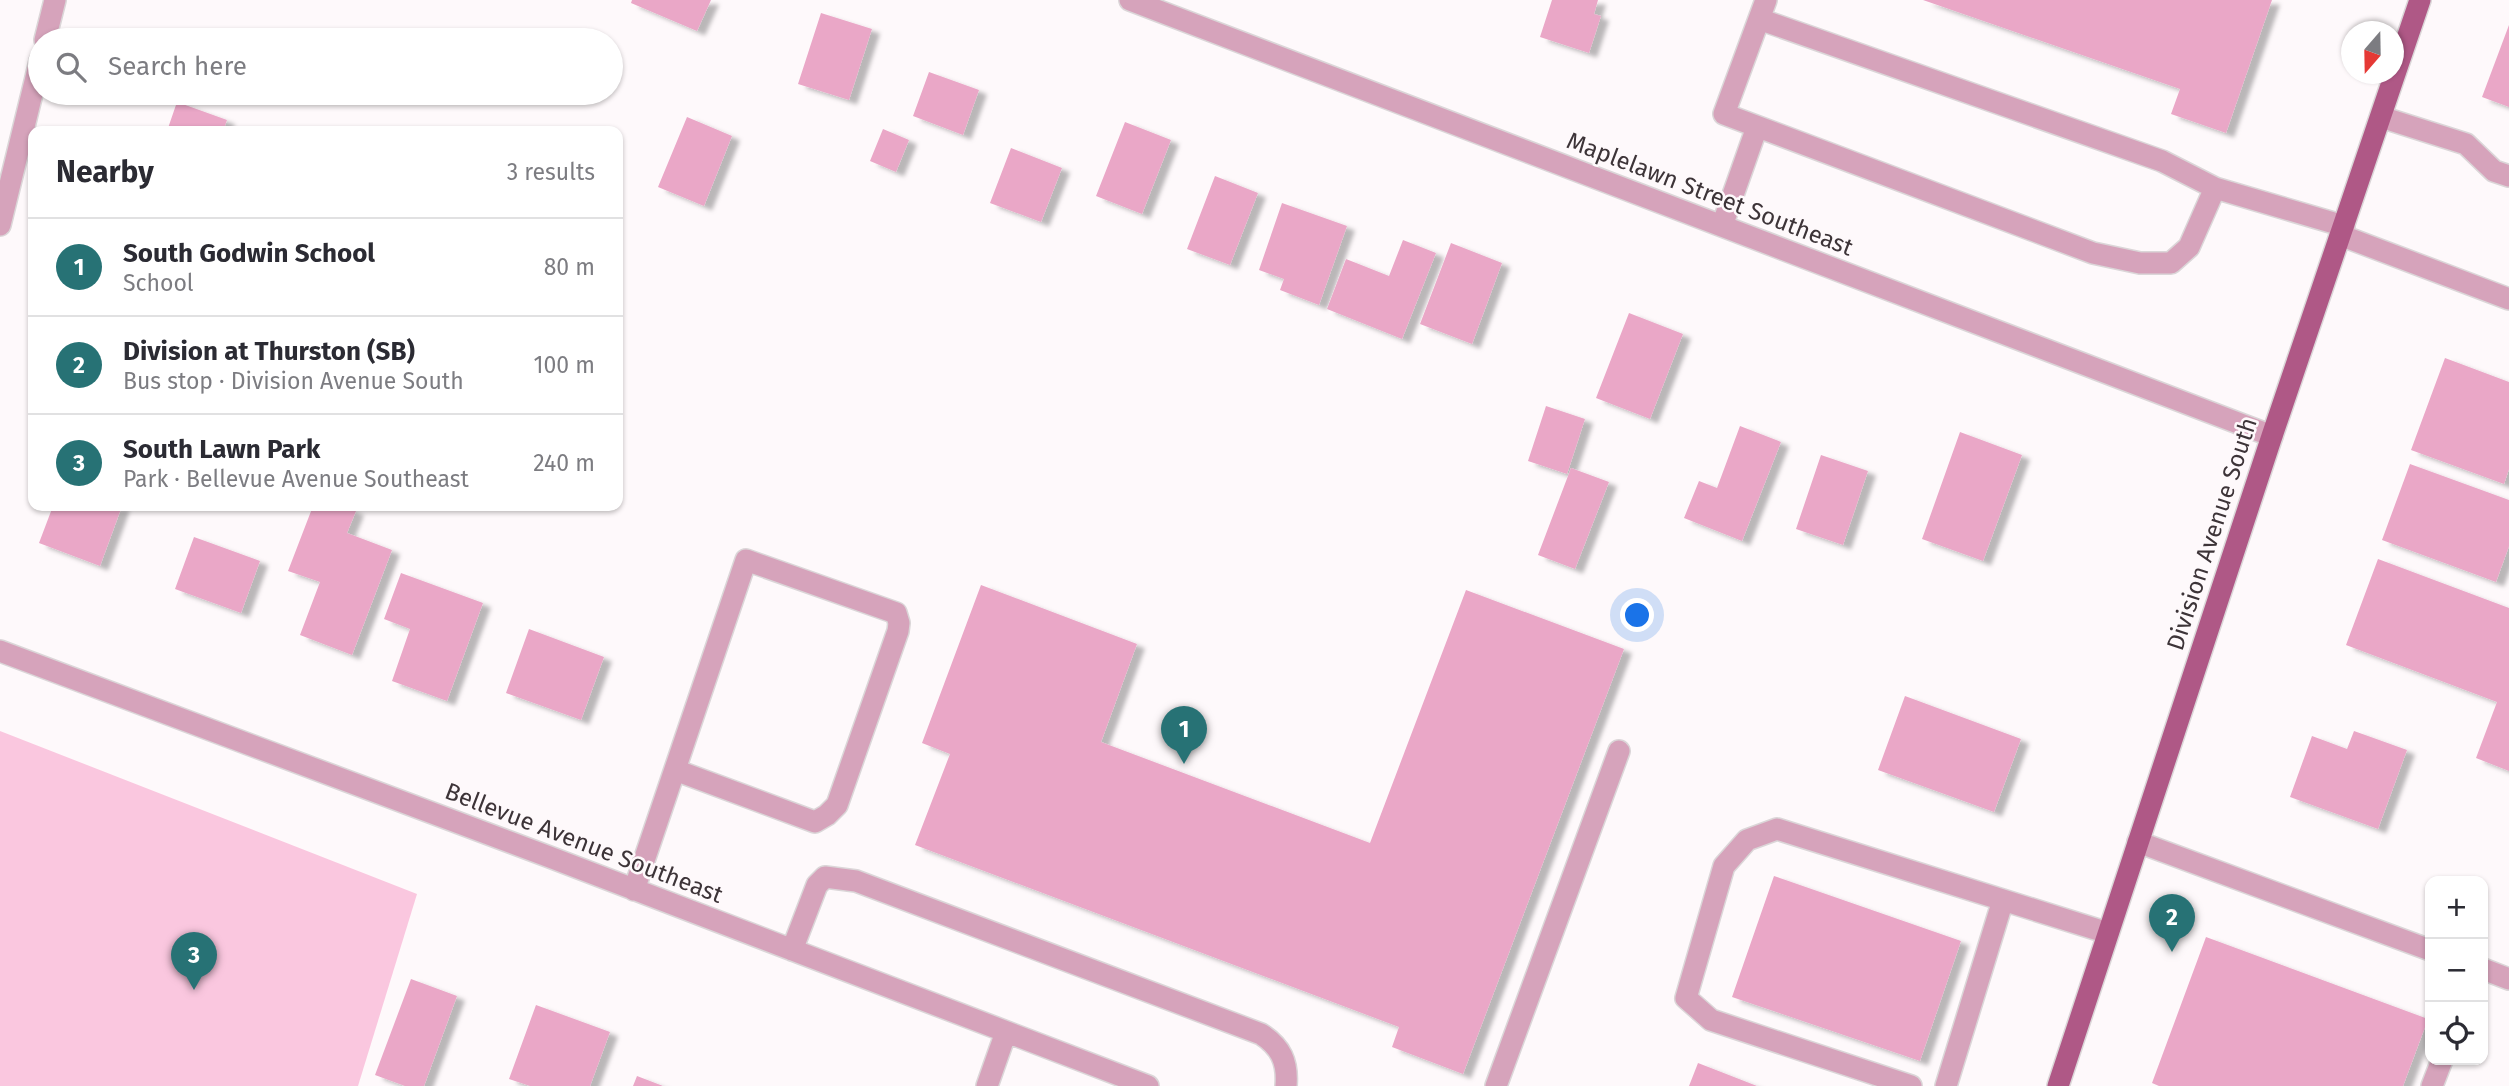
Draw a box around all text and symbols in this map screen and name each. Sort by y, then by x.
north arrow [2341,21,2404,84]
search box [28,28,623,105]
icon: search [52,48,90,86]
text: Search here [108,51,247,82]
street label: Maplelawn Street Southeast [1563,126,1857,262]
text: Nearby [56,154,154,190]
text: 3 results [507,158,595,186]
text: South Godwin School [123,238,375,269]
text: 1 [74,253,84,281]
text: 80 m [544,253,595,281]
text: School [123,269,194,297]
text: Division at Thurston (SB) [123,336,415,367]
text: 2 [73,351,85,379]
text: 100 m [534,351,595,379]
text: Bus stop · Division Avenue South [123,367,464,395]
street label: Division Avenue South [2161,414,2263,654]
text: South Lawn Park [123,434,320,465]
text: 3 [73,449,85,477]
text: 240 m [533,449,595,477]
text: Park · Bellevue Avenue Southeast [123,465,469,493]
your location [1620,598,1654,632]
pin: 1 [1161,706,1207,764]
street label: Bellevue Avenue Southeast [441,777,727,909]
map controls [2425,876,2488,1065]
button: + [2425,876,2488,939]
pin: 2 [2149,894,2195,952]
pin: 3 [171,932,217,990]
button: − [2425,939,2488,1002]
button: locate [2425,1002,2488,1065]

